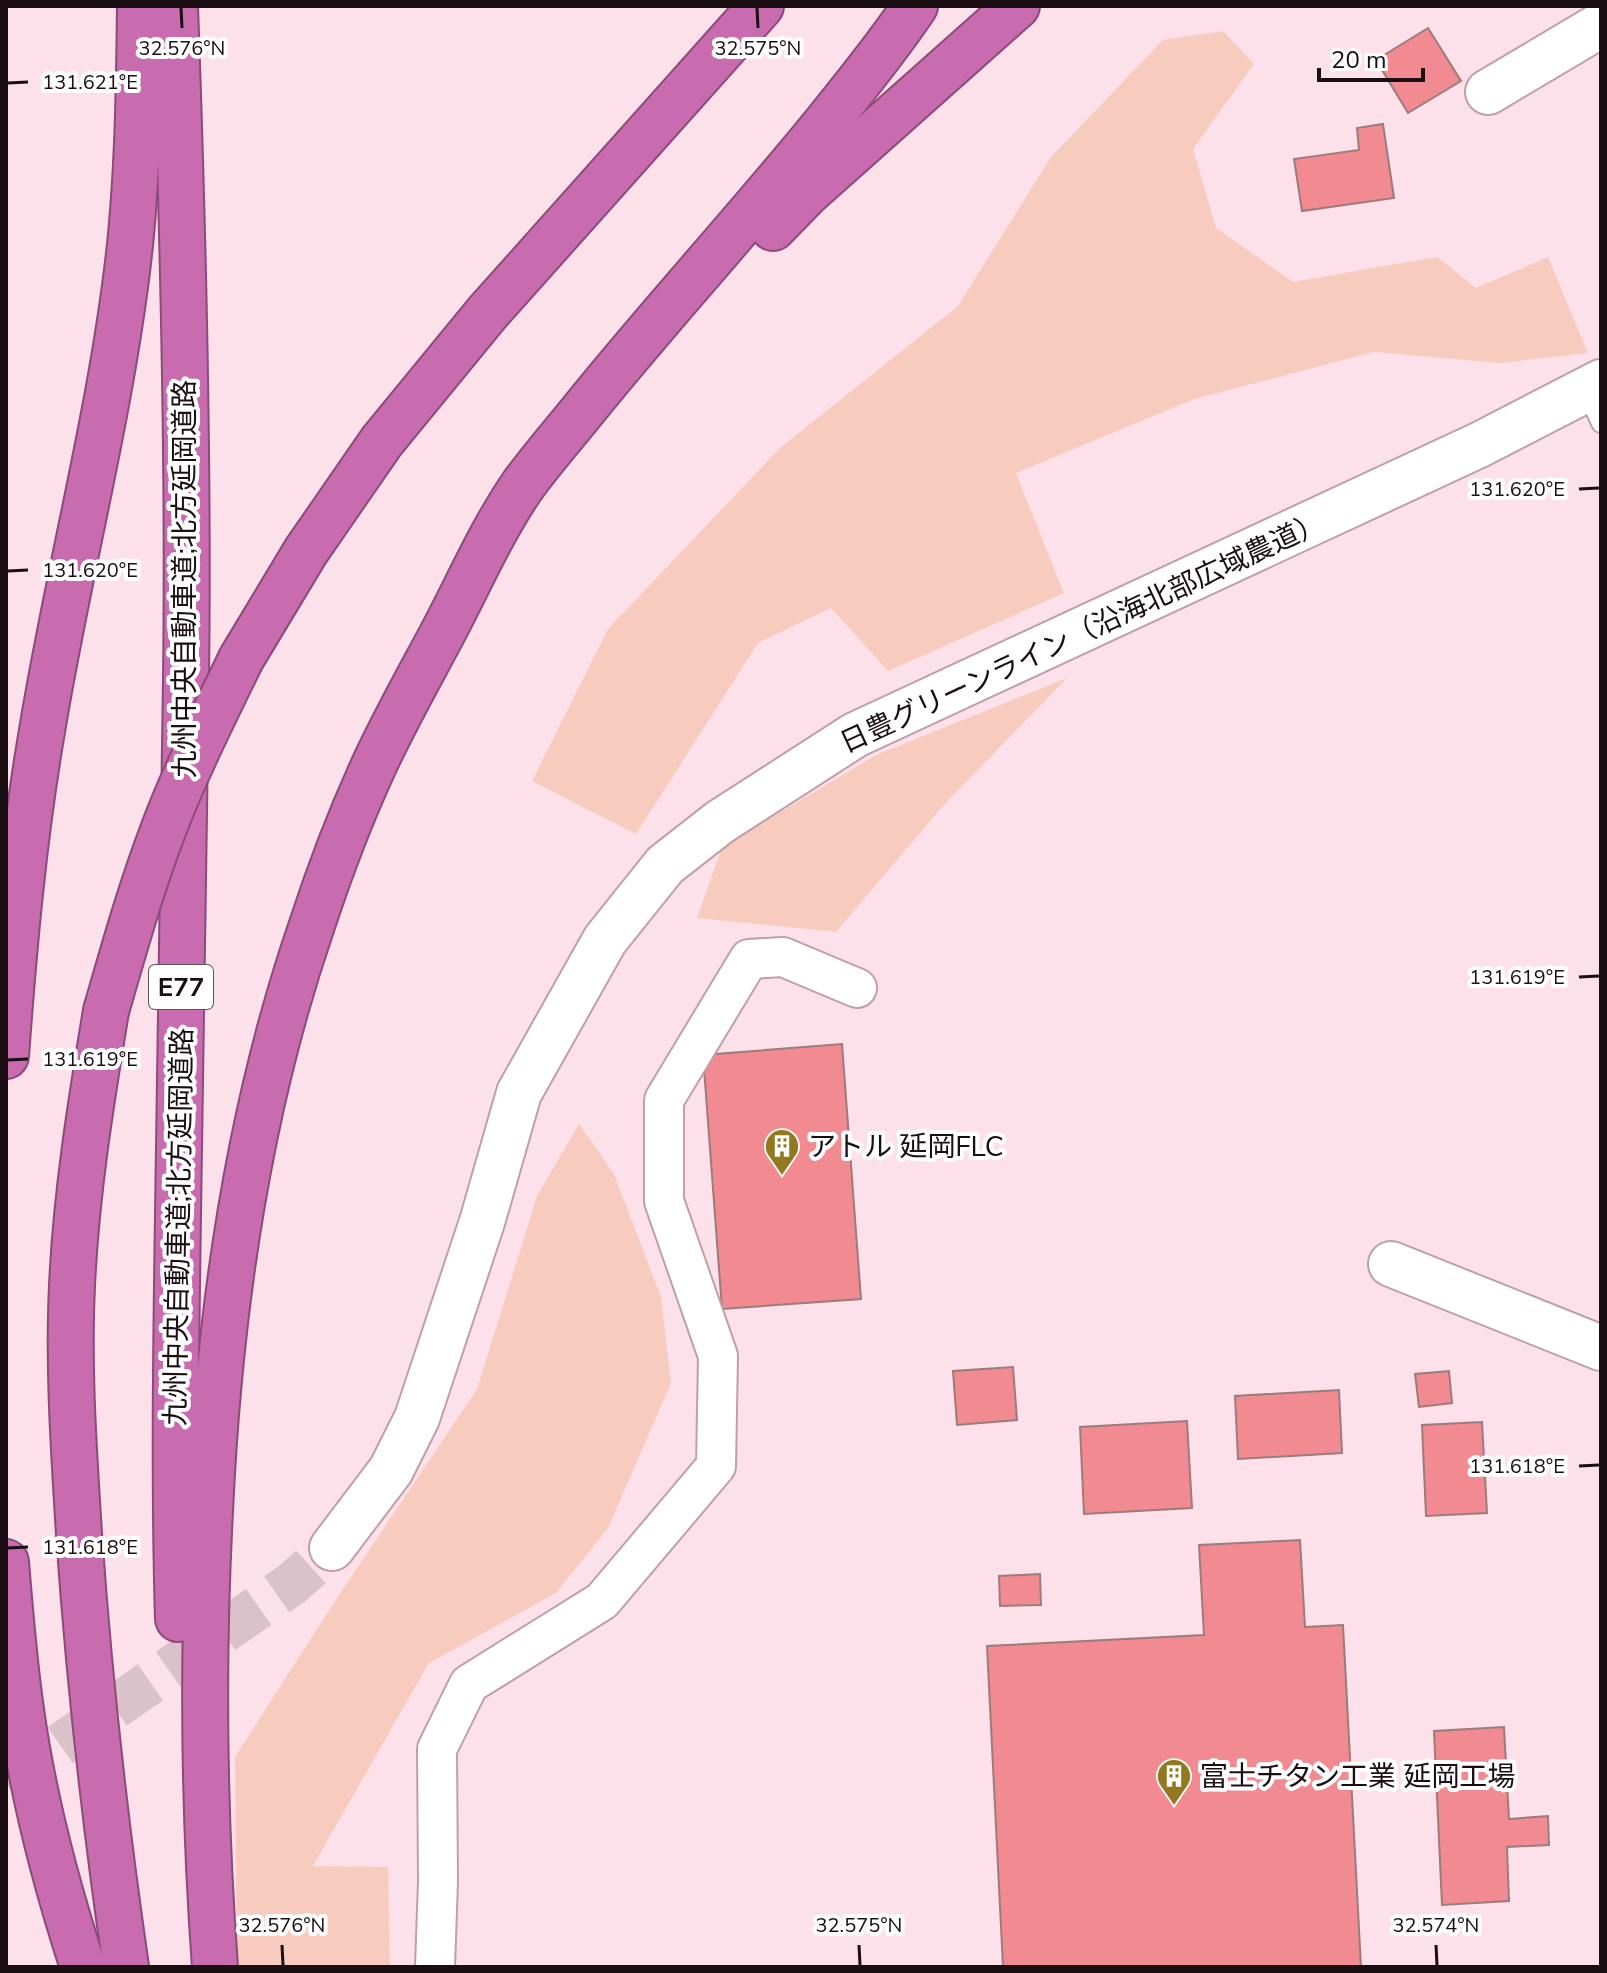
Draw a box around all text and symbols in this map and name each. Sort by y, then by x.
scale bar [1319,32,1423,82]
text: 32.576°N [139,35,225,62]
text: 32.575°N [715,35,801,62]
text: 20 m [1331,44,1387,76]
text: 131.621°E [42,69,138,96]
street label: 九州中央自動車道;北方延岡道路 [166,380,204,778]
text: 131.620°E [1469,476,1565,503]
street label: 日豊グリーンライン（沿海北部広域農道） [834,504,1331,762]
text: 131.620°E [42,557,138,584]
text: 131.619°E [1469,964,1565,991]
road number: E77 [149,965,213,1009]
street label: 九州中央自動車道;北方延岡道路 [157,1028,201,1427]
text: 131.619°E [42,1046,138,1073]
building icon: アトル 延岡FLC [763,1127,801,1177]
place label: アトル 延岡FLC [808,1128,1004,1166]
text: 131.618°E [1469,1453,1565,1480]
text: 131.618°E [42,1534,138,1561]
building icon: 富士チタン工業 延岡工場 [1155,1757,1193,1807]
place label: 富士チタン工業 延岡工場 [1200,1758,1515,1796]
text: 32.576°N [239,1912,325,1939]
text: 32.575°N [816,1912,902,1939]
text: 32.574°N [1393,1912,1479,1939]

